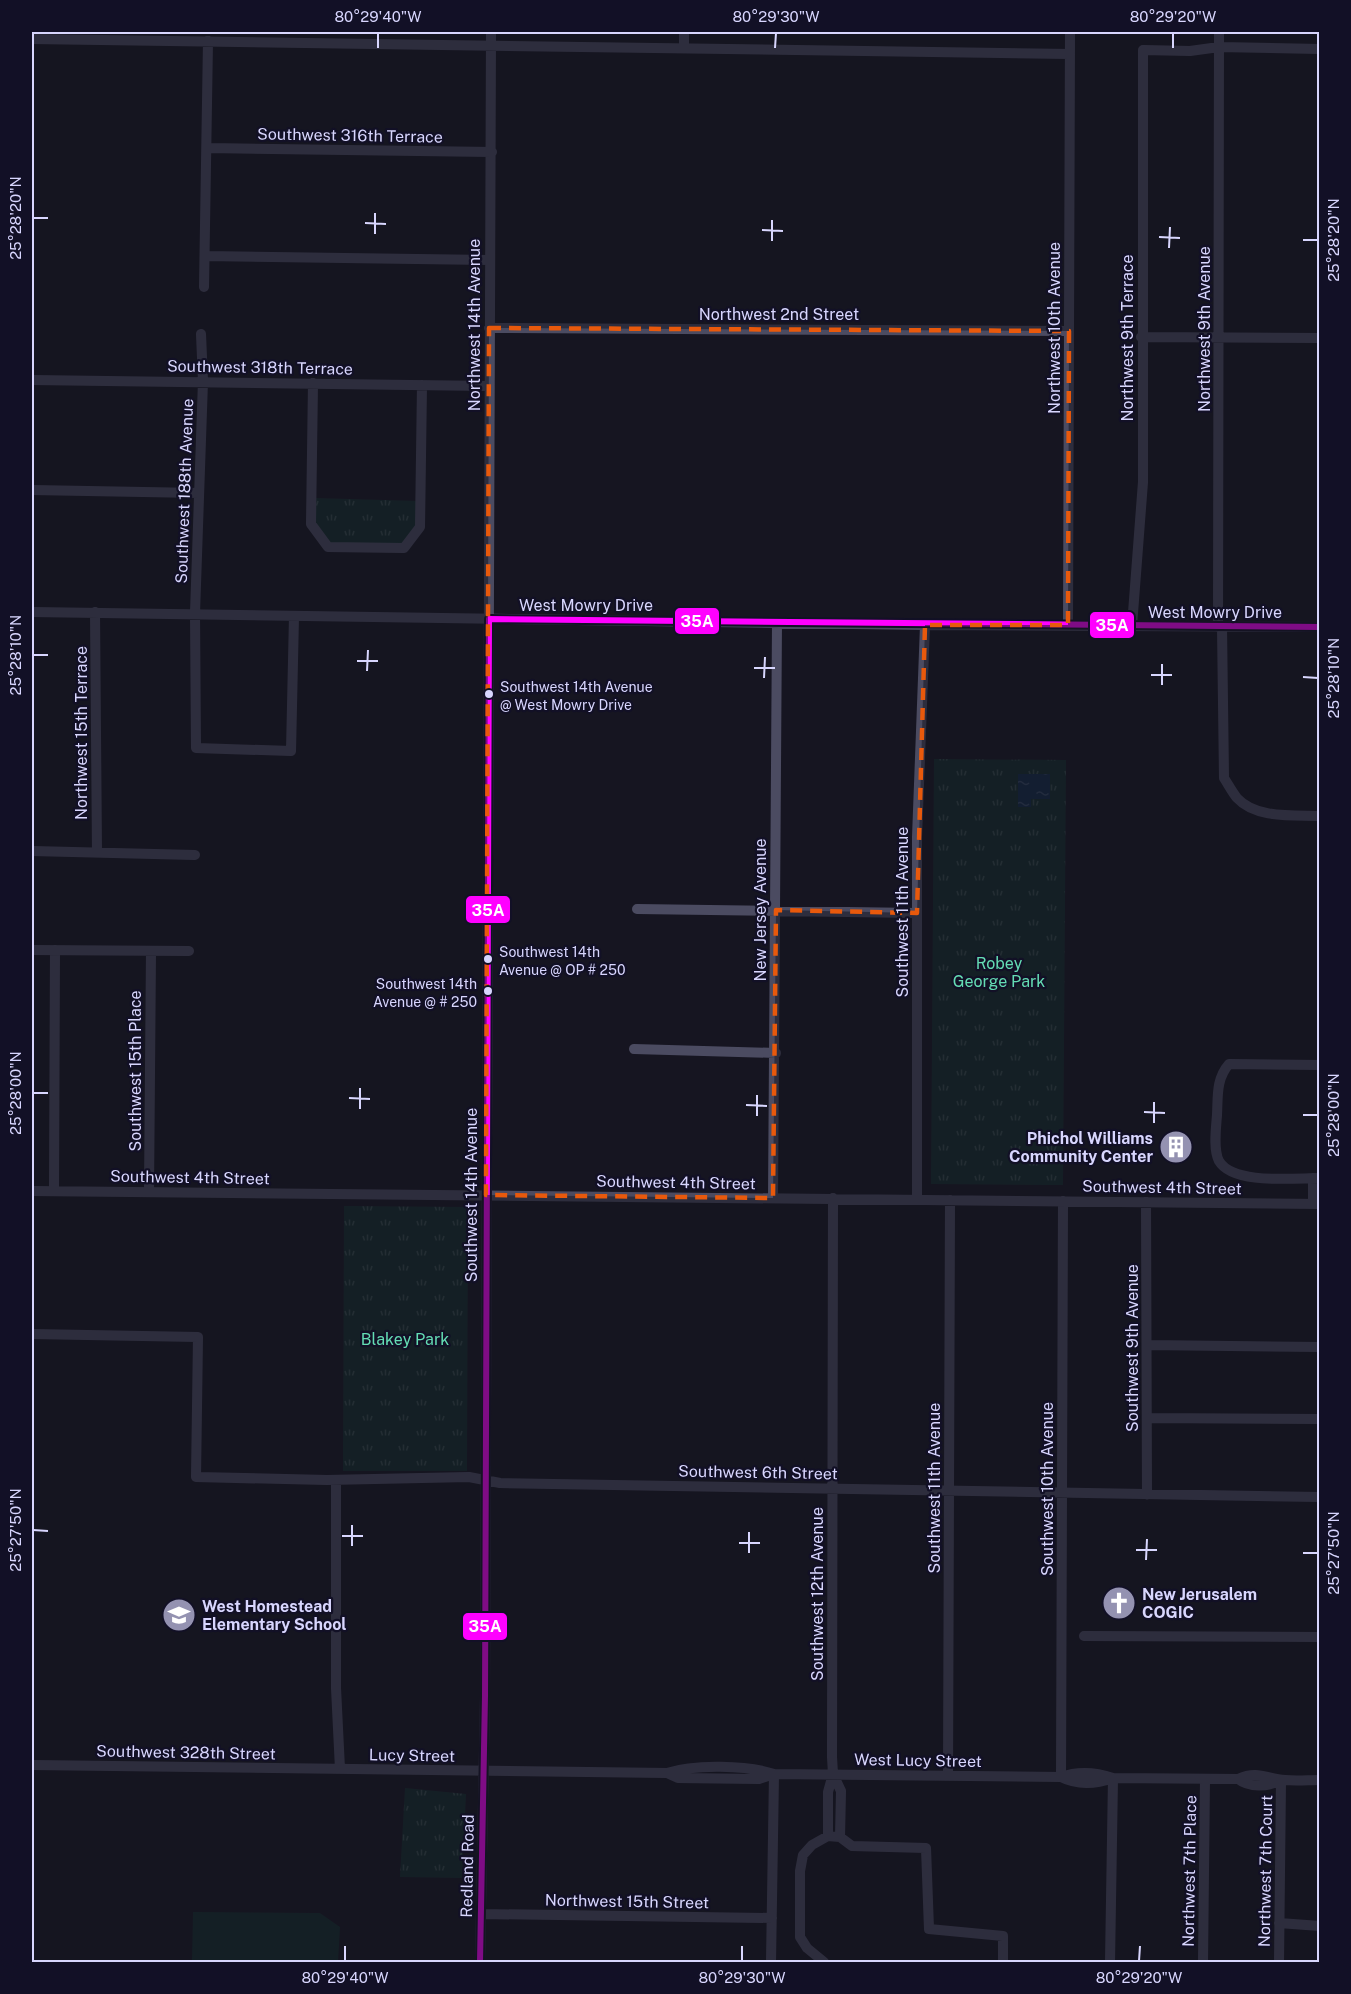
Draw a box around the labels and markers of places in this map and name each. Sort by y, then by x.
place label: Southwest 14th Avenue @ West Mowry Drive [500,679,653,713]
marker: Southwest 14th Avenue @ West Mowry Drive [483,688,495,700]
place label: Southwest 14th Avenue @ OP # 250 [499,944,625,978]
marker: Southwest 14th Avenue @ OP # 250 [482,953,494,965]
place label: Southwest 14th Avenue @ # 250 [373,976,477,1010]
marker: Southwest 14th Avenue @ # 250 [482,985,494,997]
place label: Phichol Williams Community Center [1009,1129,1153,1166]
building icon: Phichol Williams Community Center [1158,1129,1194,1165]
church icon: New Jerusalem COGIC [1101,1585,1137,1621]
place label: New Jerusalem COGIC [1142,1585,1257,1622]
school or university icon: West Homestead Elementary School [161,1597,197,1633]
place label: West Homestead Elementary School [202,1597,347,1634]

